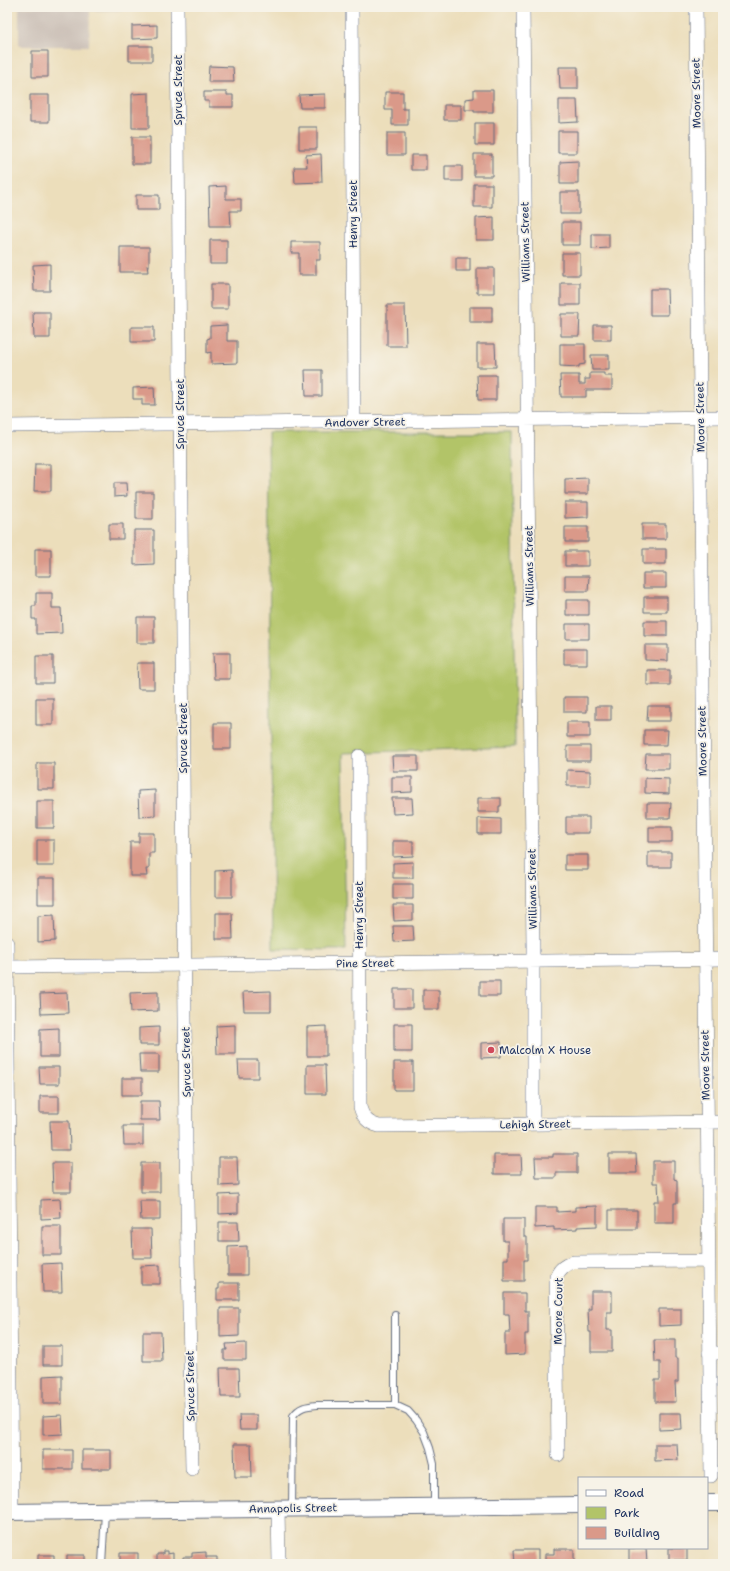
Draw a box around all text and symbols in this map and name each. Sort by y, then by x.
street label: Spruce Street [171,54,186,125]
street label: Moore Street [688,57,705,128]
street label: Henry Street [346,180,361,248]
street label: Williams Street [517,201,534,283]
street label: Spruce Street [173,378,188,449]
street label: Moore Street [692,381,709,452]
street label: Andover Street [324,414,406,431]
street label: Williams Street [521,525,538,607]
street label: Spruce Street [176,702,191,773]
street label: Moore Street [694,705,711,776]
street label: Williams Street [524,848,541,930]
street label: Henry Street [352,881,367,949]
street label: Pine Street [336,955,394,972]
street label: Spruce Street [178,1026,195,1098]
street label: Moore Street [697,1029,714,1100]
place label: Malcolm X House [499,1043,591,1058]
marker: Malcolm X House [486,1045,496,1055]
street label: Lehigh Street [499,1116,571,1133]
street label: Moore Court [550,1277,567,1345]
street label: Spruce Street [182,1350,199,1422]
legend [578,1477,708,1549]
text: Road [614,1485,645,1501]
street label: Annapolis Street [249,1500,338,1517]
text: Park [614,1505,640,1521]
text: Building [614,1525,660,1541]

